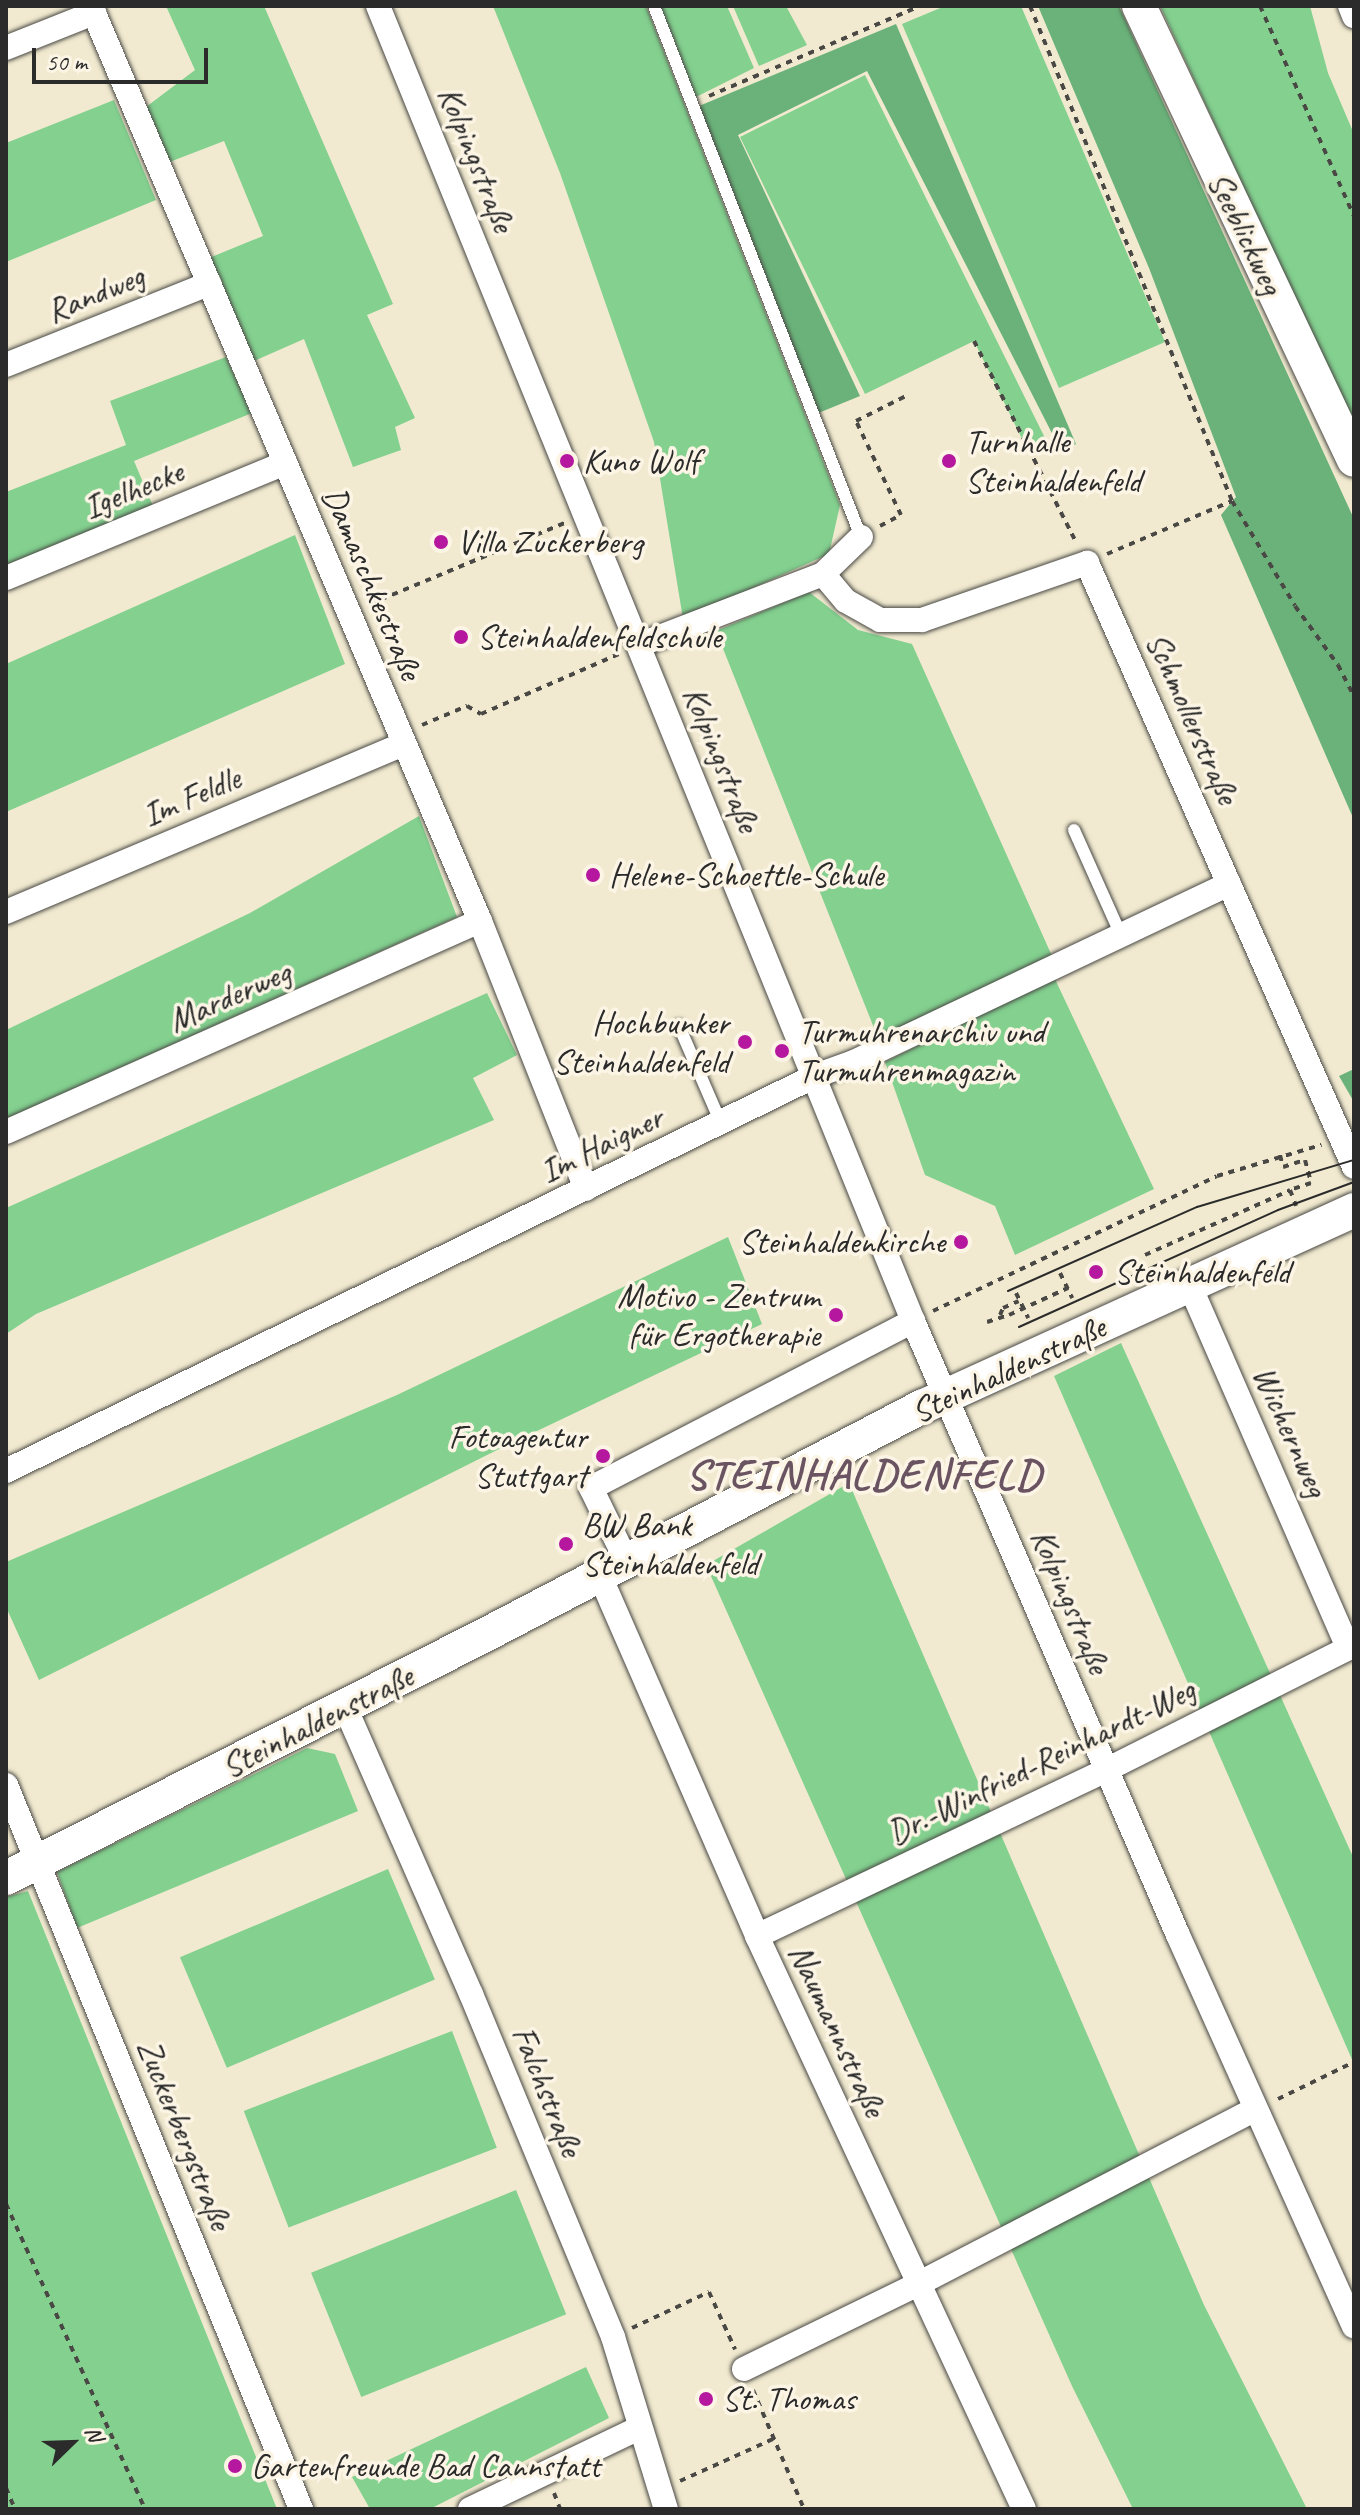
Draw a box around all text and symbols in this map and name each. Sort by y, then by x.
scale bar [36,32,212,82]
text: 50 m [46,47,87,77]
street label: Kolpingstraße [429,80,525,238]
street label: Seeblickweg [1199,165,1293,301]
street label: Randweg [40,255,150,331]
place label: Turnhalle Steinhaldenfeld [965,421,1141,500]
place label: Kuno Wolf [583,441,698,481]
street label: Igelhecke [77,451,189,527]
marker: Kuno Wolf [558,452,576,470]
marker: Turnhalle Steinhaldenfeld [940,452,958,470]
street label: Damaschkestraße [314,481,432,685]
place label: Villa Zuckerberg [457,522,641,562]
marker: Villa Zuckerberg [432,533,450,551]
place label: Steinhaldenfeldschule [477,617,721,657]
street label: Schmollerstraße [1137,626,1249,810]
marker: Steinhaldenfeldschule [452,628,470,646]
street label: Kolpingstraße [674,680,770,838]
street label: Im Feldle [136,757,246,835]
place label: Helene-Schoettle-Schule [609,855,883,895]
marker: Helene-Schoettle-Schule [584,866,602,884]
street label: Marderweg [162,951,296,1041]
place label: Hochbunker Steinhaldenfeld [553,1002,729,1082]
place label: Turmuhrenarchiv und Turmuhrenmagazin [798,1011,1044,1090]
marker: Hochbunker Steinhaldenfeld [736,1033,754,1051]
marker: Turmuhrenarchiv und Turmuhrenmagazin [773,1042,791,1060]
street label: Im Haigner [533,1097,669,1191]
place label: Steinhaldenkirche [738,1222,945,1262]
marker: Steinhaldenkirche [952,1233,970,1251]
place label: Steinhaldenfeld [1114,1252,1290,1292]
marker: Steinhaldenfeld [1085,1261,1107,1283]
place label: Motivo - Zentrum für Ergotherapie [617,1275,820,1354]
marker: Motivo - Zentrum für Ergotherapie [827,1306,845,1324]
street label: Steinhaldenstraße [905,1306,1111,1432]
street label: Wichernweg [1244,1359,1338,1503]
place label: Fotoagentur Stuttgart [449,1416,587,1496]
marker: Fotoagentur Stuttgart [594,1447,612,1465]
district label: STEINHALDENFELD [688,1450,1040,1500]
place label: BW Bank Steinhaldenfeld [582,1504,758,1584]
street label: Kolpingstraße [1022,1523,1120,1679]
marker: BW Bank Steinhaldenfeld [557,1535,575,1553]
street label: Steinhaldenstraße [214,1655,420,1787]
street label: Dr.-Winfried-Reinhardt-Weg [881,1669,1201,1853]
street label: Naumannstraße [780,1937,896,2123]
street label: Falchstraße [503,2020,593,2162]
street label: Zuckerbergstraße [128,2033,242,2235]
place label: St. Thomas [722,2379,855,2419]
marker: St. Thomas [697,2390,715,2408]
north arrow [32,2403,112,2483]
text: N [79,2422,110,2445]
place label: Gartenfreunde Bad Cannstatt [251,2446,601,2486]
marker: Gartenfreunde Bad Cannstatt [226,2457,244,2475]

